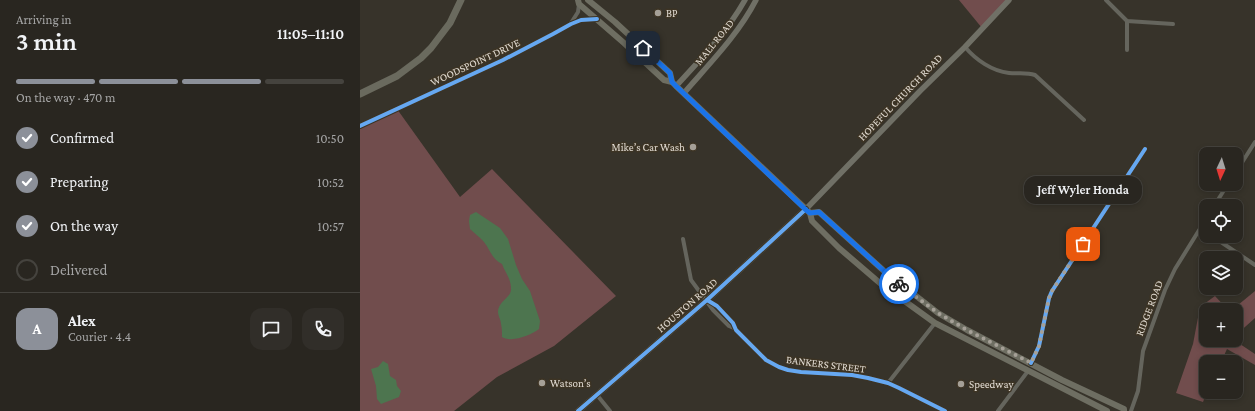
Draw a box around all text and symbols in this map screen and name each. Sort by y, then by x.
place label: BP [666,7,678,19]
marker: BP [653,8,663,18]
text: Arriving in [16,12,72,27]
street label: MALL ROAD [692,17,736,67]
text: 11:05–11:10 [277,26,344,42]
text: 3 min [16,27,77,56]
pin [626,31,660,65]
street label: WOODSPOINT DRIVE [428,36,522,88]
icon: home [632,37,654,59]
street label: HOPEFUL CHURCH ROAD [856,51,944,143]
text: On the way · 470 m [16,90,115,105]
icon: check [16,127,38,149]
text: Confirmed [50,130,114,146]
text: 10:50 [316,131,344,146]
place label: Mike’s Car Wash [612,141,685,153]
marker: Mike’s Car Wash [688,142,698,152]
north arrow [1199,147,1243,191]
map controls [1199,147,1243,399]
icon: check [16,171,38,193]
text: Preparing [50,174,109,190]
text: 10:52 [317,175,344,190]
callout: Jeff Wyler Honda [1024,176,1142,204]
text: Jeff Wyler Honda [1037,182,1129,197]
button: locate [1199,199,1243,243]
icon: check [16,215,38,237]
text: On the way [50,218,118,234]
text: 10:57 [318,219,344,234]
pin [1066,227,1100,261]
icon: bag [1072,233,1094,255]
button: layers [1199,251,1243,295]
text: Delivered [50,262,107,278]
courier [879,264,919,304]
icon: bike [888,273,910,295]
street label: HOUSTON ROAD [654,275,720,335]
street label: RIDGE ROAD [1133,278,1165,338]
button: + [1199,303,1243,347]
button: chat [250,308,292,350]
button: phone [302,308,344,350]
text: Alex [68,313,96,329]
text: A [33,321,41,337]
text: Courier · 4.4 [68,329,131,344]
street label: BANKERS STREET [786,353,866,375]
button: − [1199,355,1243,399]
place label: Watson’s [550,377,591,389]
marker: Watson’s [537,378,547,388]
place label: Speedway [969,378,1014,391]
marker: Speedway [956,379,966,389]

